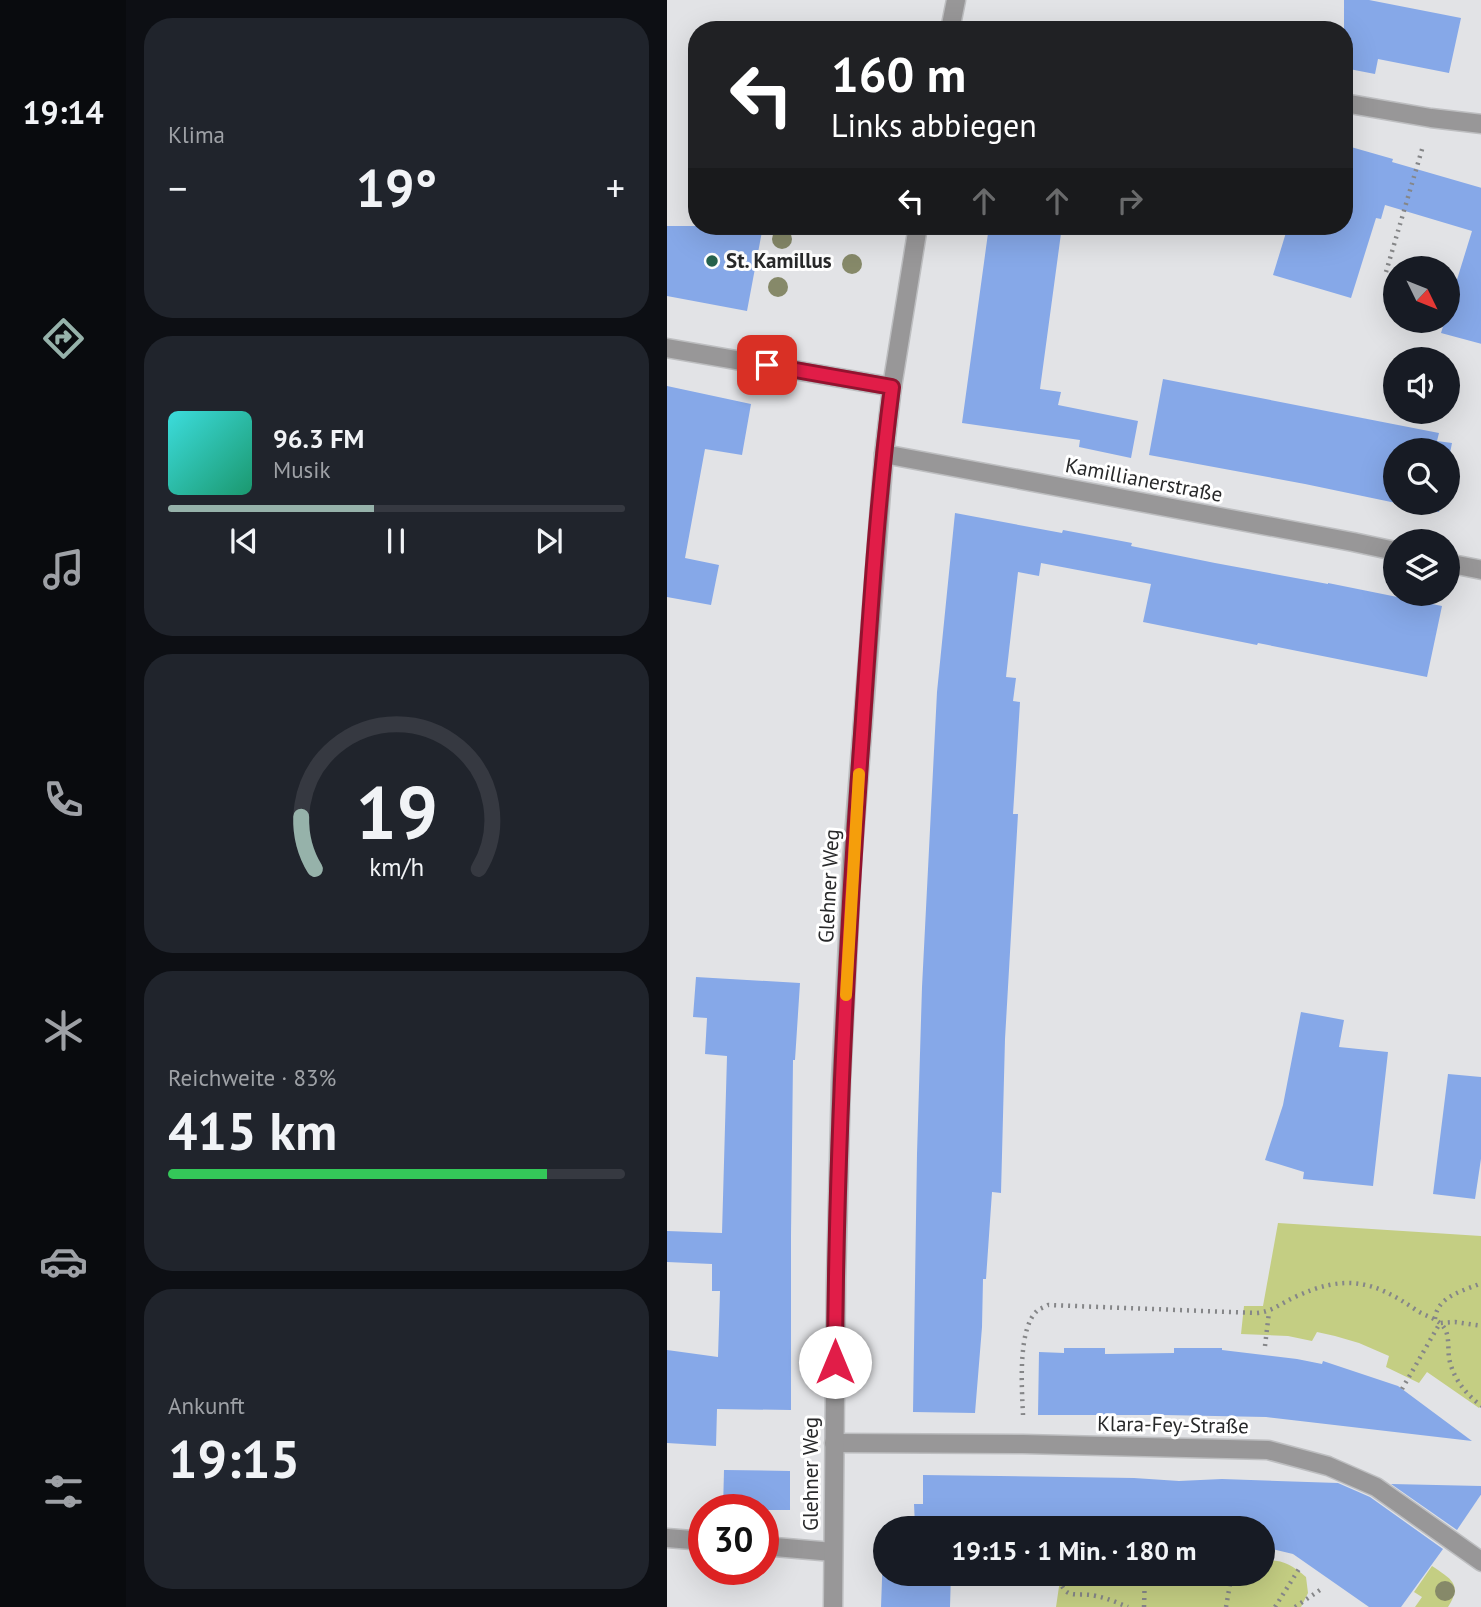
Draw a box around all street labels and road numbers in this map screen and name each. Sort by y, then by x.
street label: Kamillianerstraße [1063,451,1225,508]
street label: Glehner Weg [812,828,845,944]
street label: Klara-Fey-Straße [1097,1410,1249,1439]
street label: Glehner Weg [797,1417,824,1531]

